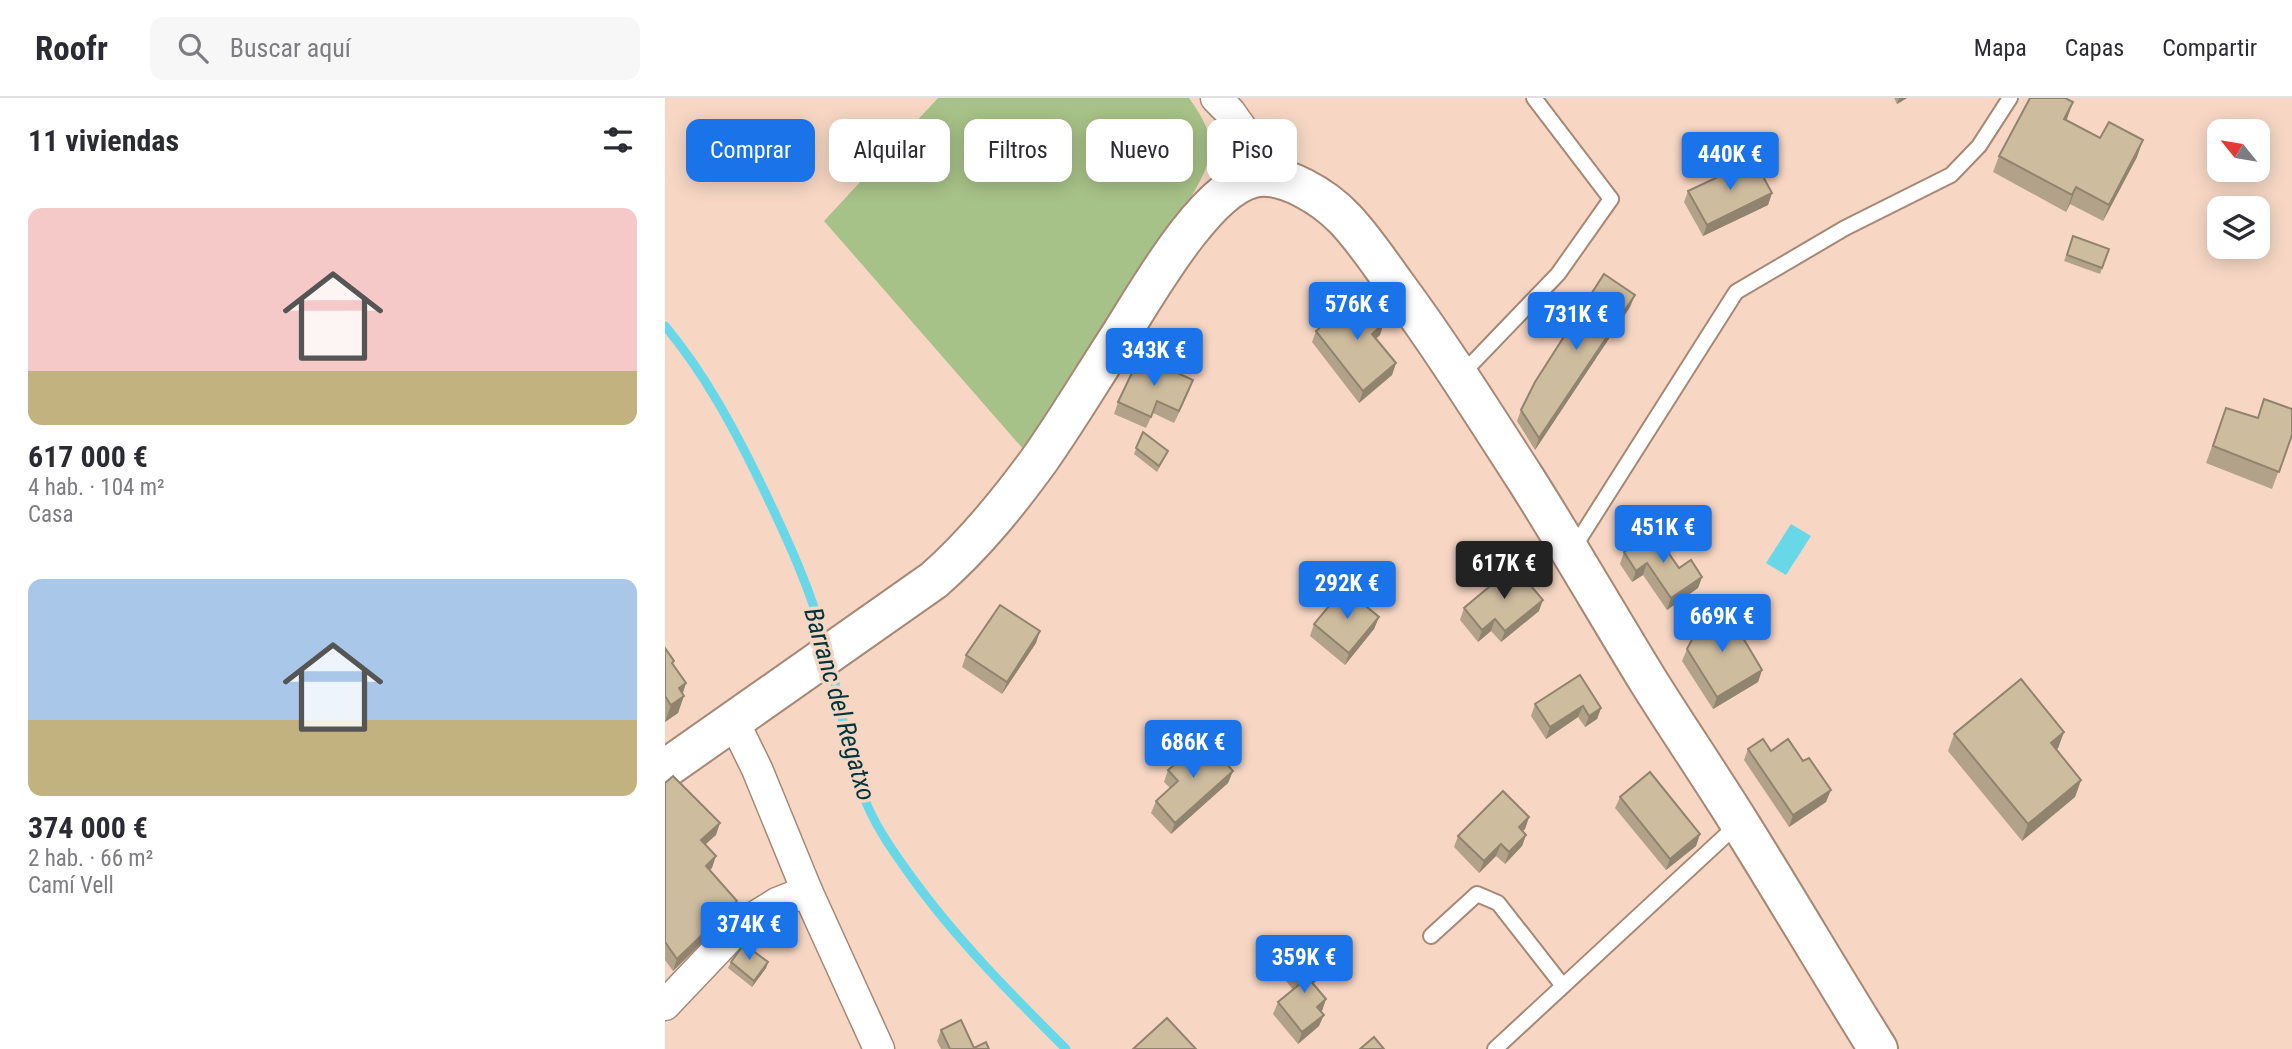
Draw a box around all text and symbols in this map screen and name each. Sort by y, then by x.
search box [150,17,640,80]
text: Roofr [35,29,108,68]
icon: search [174,29,212,67]
text: Buscar aquí [230,33,351,63]
text: Mapa [1974,34,2027,62]
text: Capas [2065,34,2124,62]
text: Compartir [2162,34,2257,62]
chip: Comprar [686,119,815,182]
chip: Alquilar [829,119,950,182]
chip: Filtros [964,119,1072,182]
chip: Nuevo [1086,119,1193,182]
chip: Piso [1207,119,1297,182]
north arrow [2207,119,2270,182]
map controls [2207,119,2270,259]
icon: filters [599,121,637,159]
text: 11 viviendas [28,123,179,158]
pin: 440K € [1673,132,1787,192]
text: 440K € [1698,141,1762,168]
button: layers [2207,196,2270,259]
icon: home [270,253,396,379]
pin: 576K € [1300,282,1414,342]
text: 576K € [1325,291,1389,318]
pin: 731K € [1519,292,1633,352]
text: 731K € [1544,301,1608,328]
pin: 343K € [1097,328,1211,388]
text: 343K € [1122,337,1186,364]
text: 617 000 € [28,439,148,474]
text: 4 hab. · 104 m² [28,474,165,501]
text: Casa [28,501,74,528]
pin: 451K € [1606,505,1720,565]
text: 451K € [1631,514,1695,541]
pin: 617K € [1447,542,1561,601]
text: 617K € [1472,550,1536,577]
pin: 292K € [1290,561,1404,621]
text: 292K € [1315,570,1379,597]
pin: 669K € [1665,594,1779,654]
text: 669K € [1690,603,1754,630]
water label: Barranc del Regatxo [798,604,882,804]
icon: home [270,624,396,750]
pin: 686K € [1136,720,1250,780]
text: 686K € [1161,729,1225,756]
text: 374 000 € [28,810,148,845]
text: 2 hab. · 66 m² [28,845,153,872]
text: Camí Vell [28,872,114,899]
pin: 374K € [692,902,806,962]
text: 374K € [717,911,781,938]
pin: 359K € [1247,936,1361,995]
text: 359K € [1272,944,1336,971]

